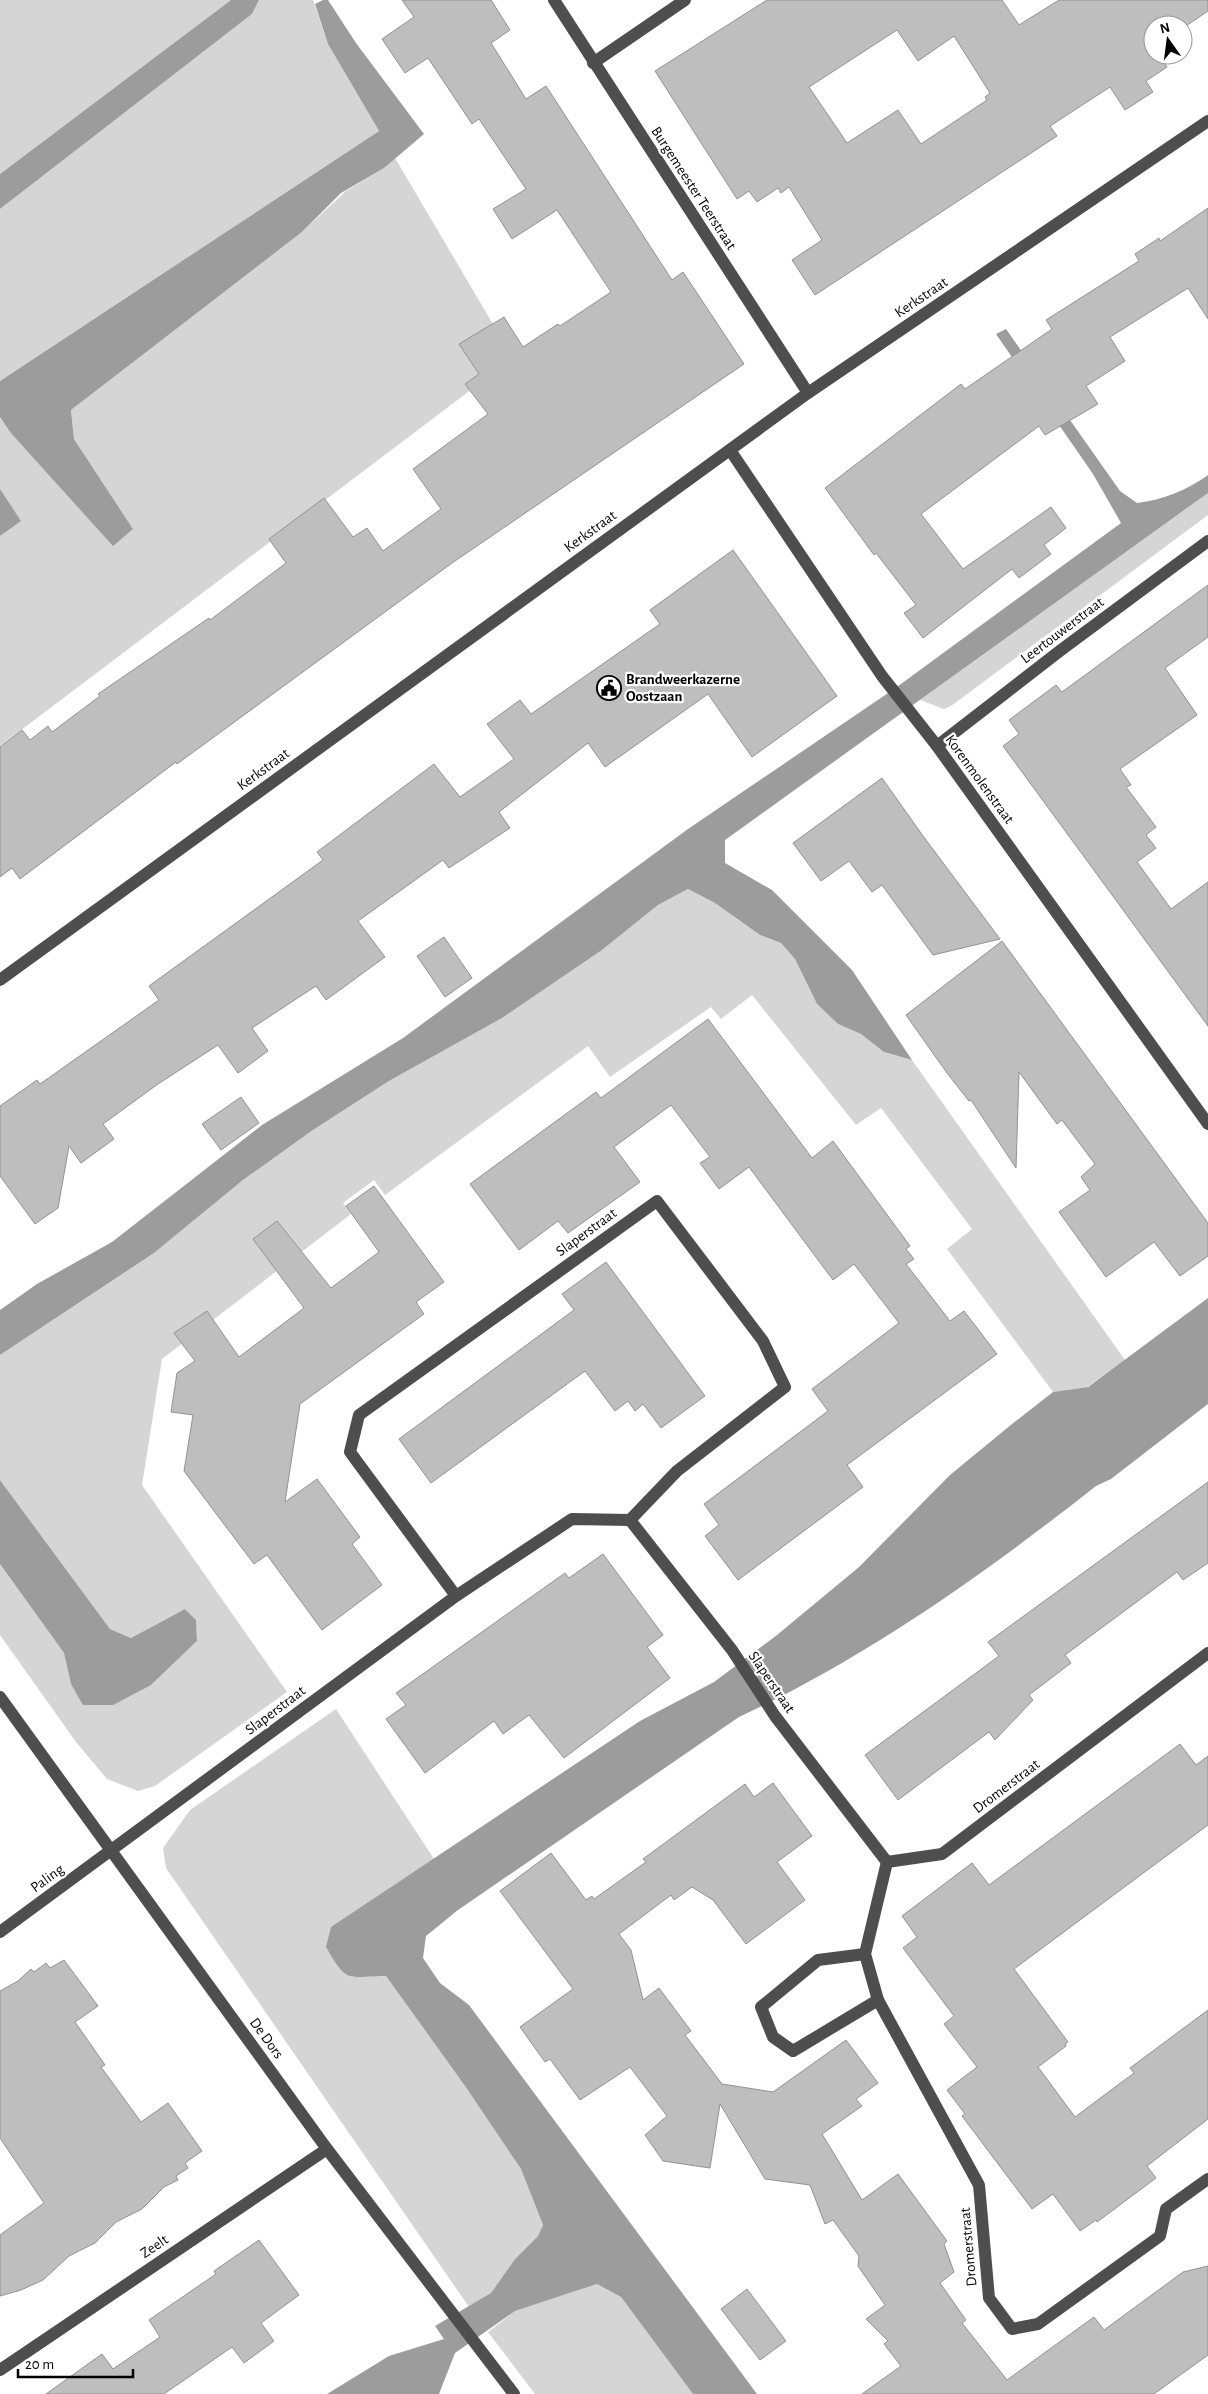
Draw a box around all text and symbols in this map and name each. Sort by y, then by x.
north arrow [1143,15,1193,65]
text: N [1159,20,1172,36]
street label: Burgemeester Teerstraat [648,124,739,253]
street label: Kerkstraat [892,274,951,320]
street label: Kerkstraat [562,508,619,555]
street label: Leertouwerstraat [1018,594,1107,666]
place label: Brandweerkazerne Oostzaan [626,672,740,704]
public building icon: Brandweerkazerne Oostzaan [596,675,622,701]
street label: Korenmolenstraat [942,732,1017,827]
street label: Kerkstraat [235,746,292,793]
street label: Slaperstraat [553,1205,619,1259]
street label: Slaperstraat [746,1649,798,1716]
street label: Slaperstraat [243,1683,308,1738]
street label: Dromerstraat [970,1756,1043,1816]
street label: Paling [28,1861,67,1895]
street label: De Dors [247,2015,286,2061]
street label: Dromerstraat [958,2207,979,2287]
street label: Zeelt [138,2232,171,2261]
scale bar [18,2346,132,2378]
text: 20 m [25,2357,54,2372]

